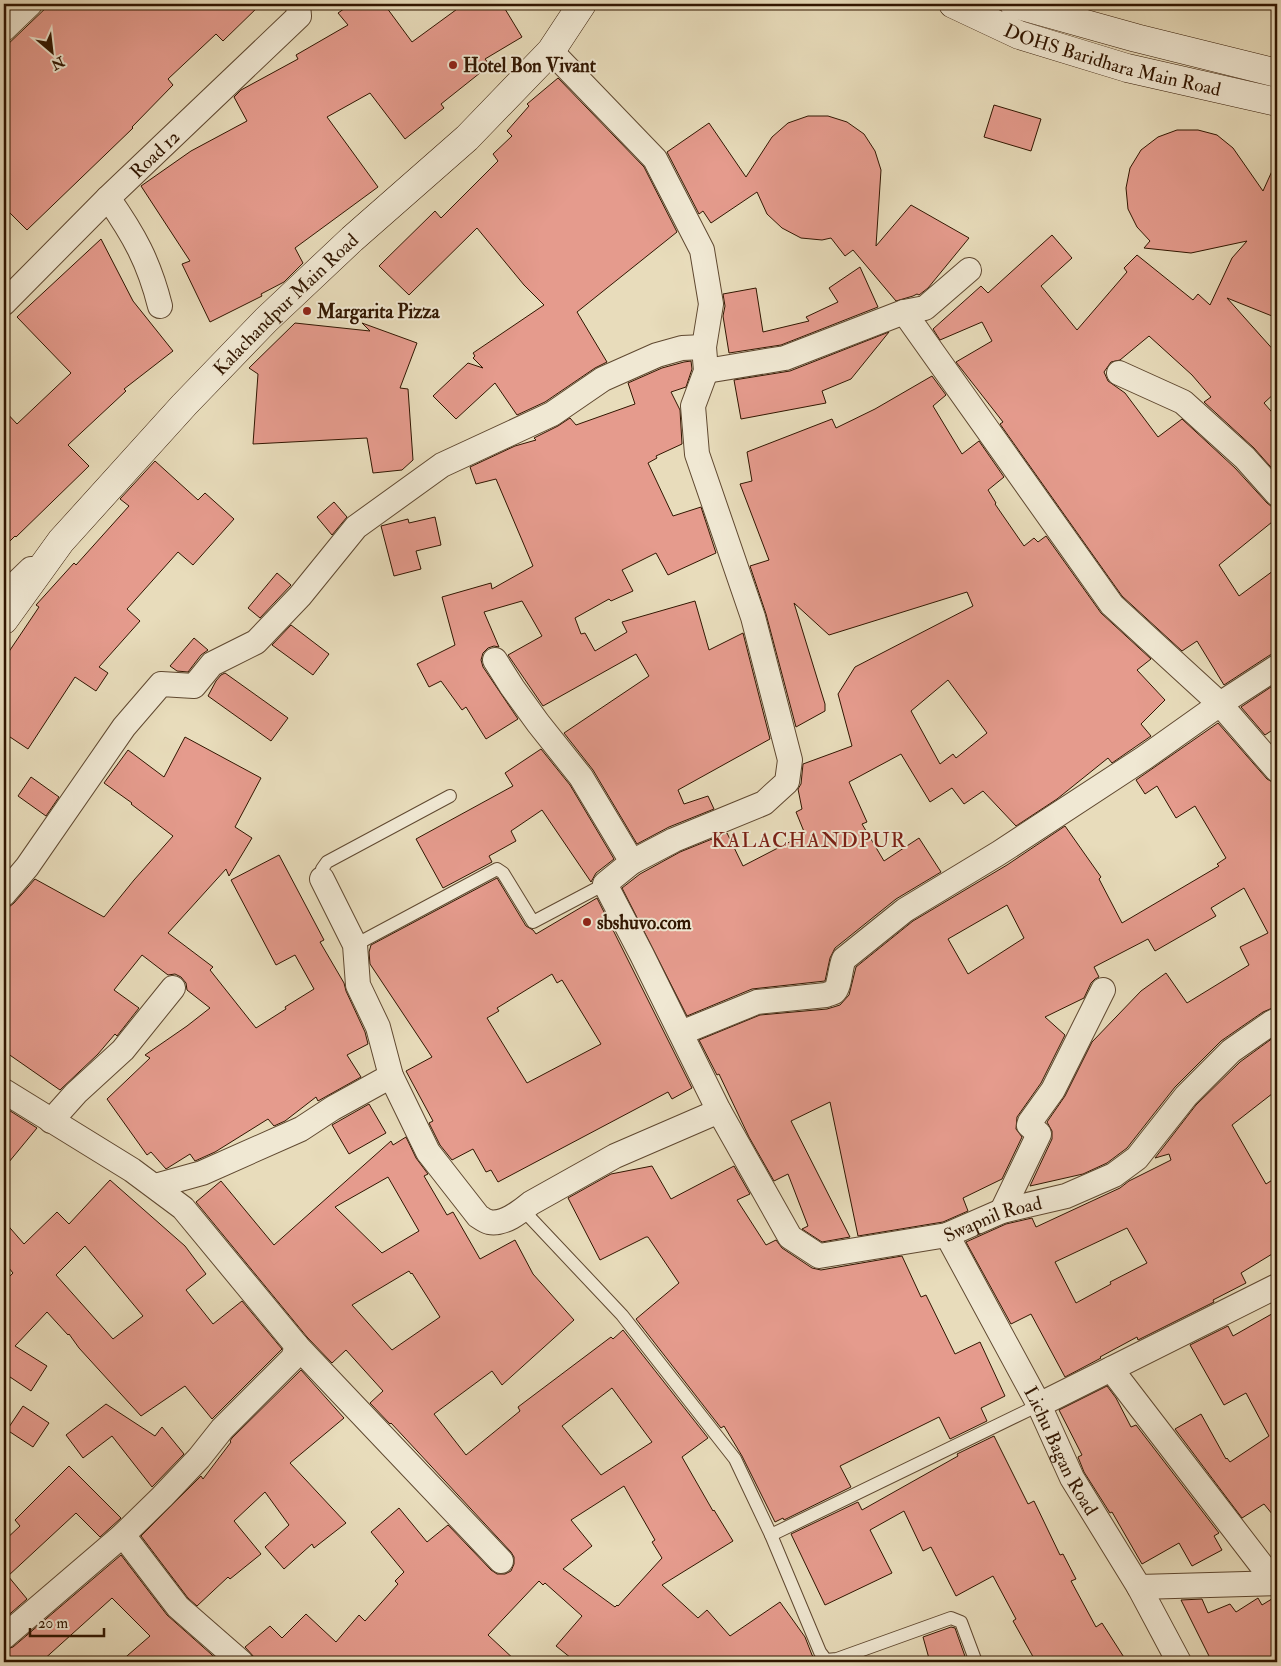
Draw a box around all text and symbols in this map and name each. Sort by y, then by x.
street label: DOHS Baridhara Main Road [1000,19,1224,102]
north arrow [28,28,78,78]
text: N [48,52,68,74]
place label: Hotel Bon Vivant [463,54,597,78]
marker: Hotel Bon Vivant [447,59,459,71]
street label: Road 12 [125,125,185,184]
street label: Kalachandpur Main Road [208,228,364,381]
place label: Margarita Pizza [316,300,441,325]
marker: Margarita Pizza [301,305,313,317]
district label: KALACHANDPUR [711,827,907,854]
place label: sbshuvo.com [597,911,692,935]
marker: sbshuvo.com [581,916,593,928]
street label: Swapnil Road [940,1191,1045,1248]
street label: Lichu Bagan Road [1018,1382,1103,1520]
scale bar [30,1606,104,1638]
text: 20 m [38,1614,68,1633]

